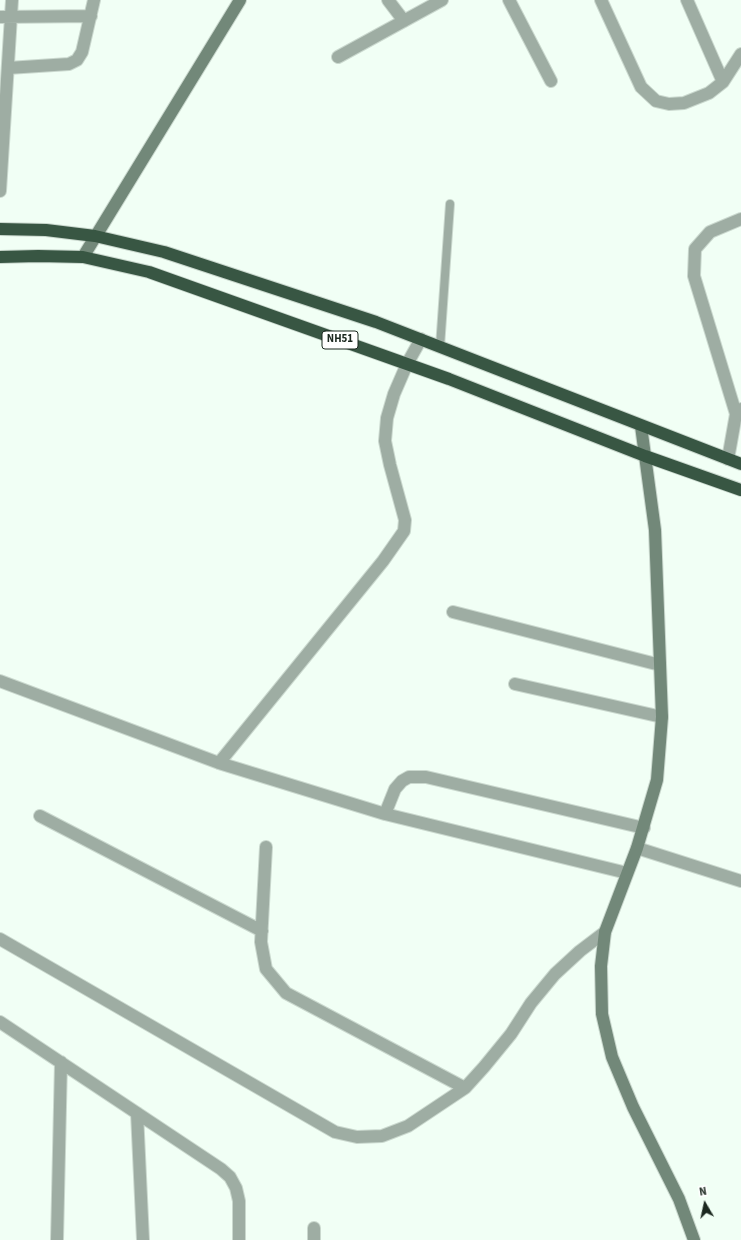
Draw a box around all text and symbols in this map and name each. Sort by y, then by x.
road number: NH51 [322,331,358,349]
north arrow [685,1184,725,1224]
text: N [698,1184,708,1200]

